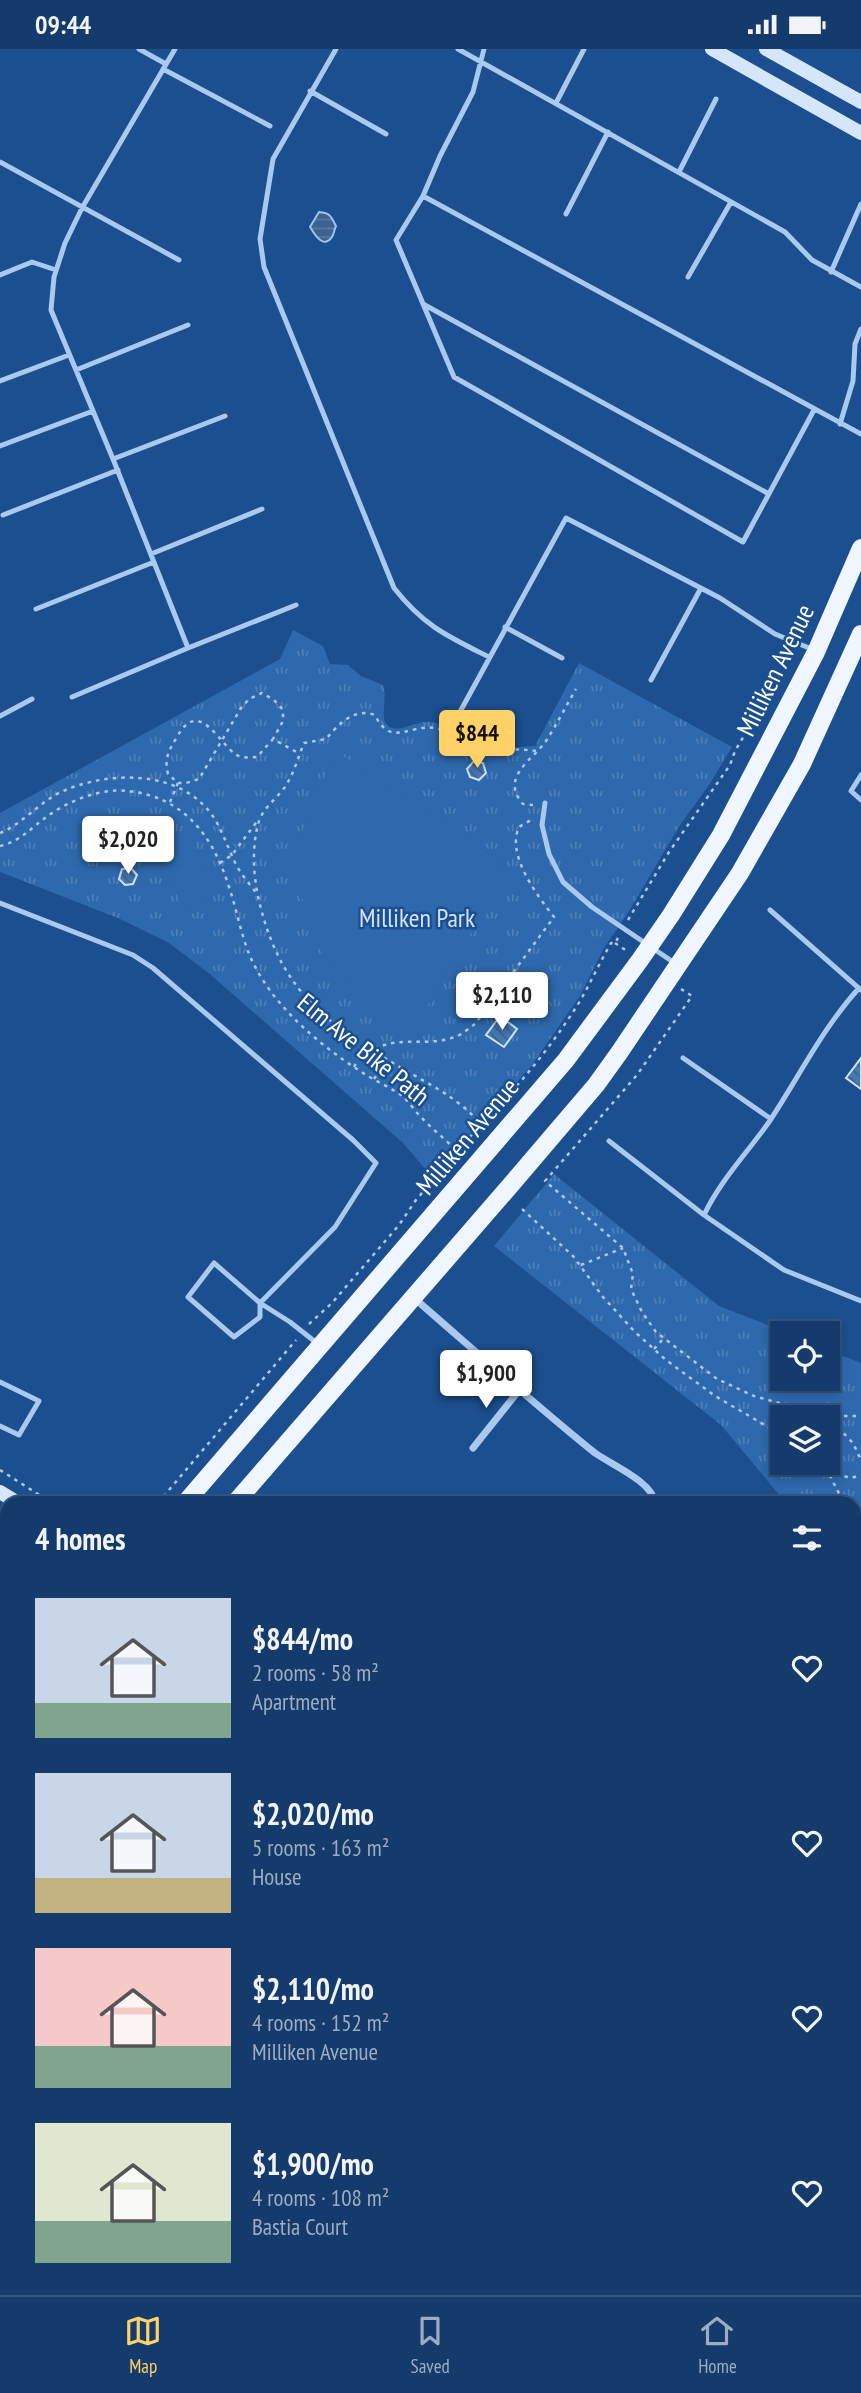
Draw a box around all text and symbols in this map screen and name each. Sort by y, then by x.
text: 09:44 [35,8,91,41]
street label: Milliken Avenue [729,599,821,741]
pin: $844 [436,711,518,770]
text: $844 [455,718,499,747]
pin: $2,020 [71,817,185,876]
text: $2,020 [98,824,158,853]
park label: Milliken Park [359,901,475,934]
pin: $2,110 [445,972,559,1032]
text: $2,110 [472,980,532,1009]
street label: Elm Ave Bike Path [291,986,437,1112]
street label: Milliken Avenue [409,1071,525,1201]
map controls [770,1321,840,1475]
button: locate [770,1321,840,1391]
pin: $1,900 [429,1351,543,1410]
text: $1,900 [456,1358,516,1387]
button: layers [770,1405,840,1475]
text: 4 homes [35,1519,126,1558]
icon: filters [788,1519,826,1557]
text: $844/mo [252,1619,353,1658]
icon: home [91,1626,175,1710]
icon: heart [788,1649,826,1687]
text: 2 rooms · 58 m² [252,1658,379,1687]
text: Apartment [252,1687,336,1716]
text: $2,020/mo [252,1794,374,1833]
icon: home [91,1801,175,1885]
icon: heart [788,1824,826,1862]
text: 5 rooms · 163 m² [252,1833,389,1862]
text: House [252,1862,302,1891]
text: $2,110/mo [252,1969,374,2008]
icon: home [91,1976,175,2060]
icon: heart [788,1999,826,2037]
text: 4 rooms · 152 m² [252,2008,389,2037]
text: Milliken Avenue [252,2037,378,2066]
text: $1,900/mo [252,2144,374,2183]
icon: home [91,2151,175,2235]
icon: heart [788,2174,826,2212]
text: 4 rooms · 108 m² [252,2183,389,2212]
text: Bastia Court [252,2212,348,2241]
tab: Map [124,2312,162,2378]
tab: Saved [411,2312,450,2378]
tab: Home [698,2312,737,2378]

